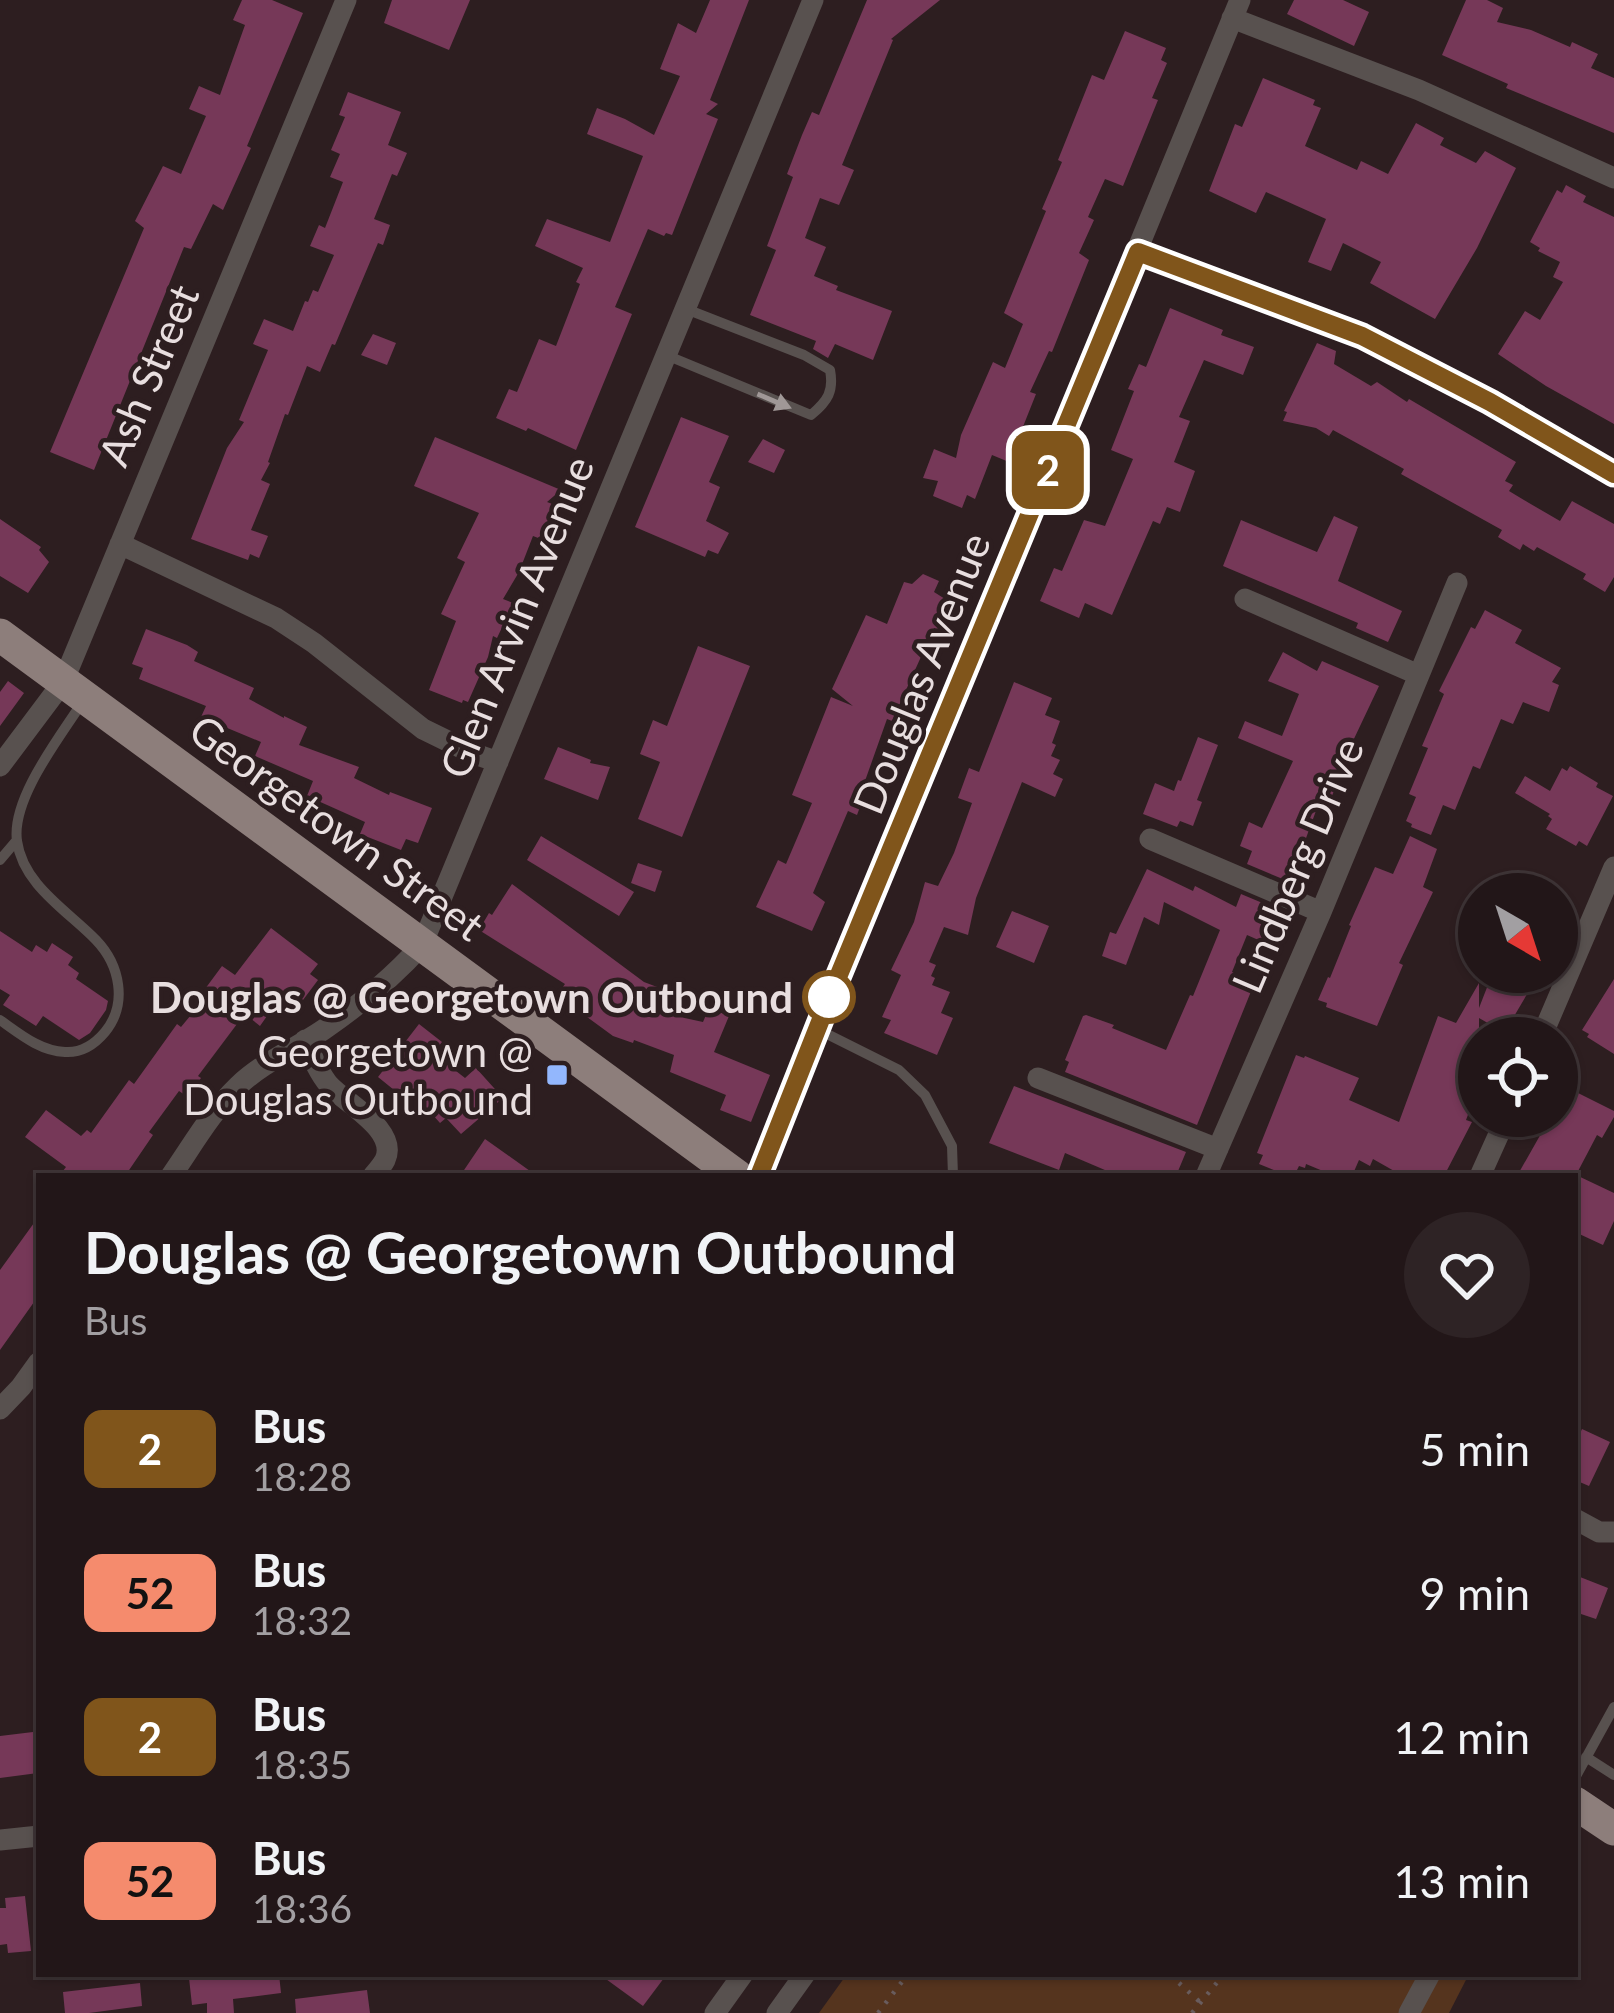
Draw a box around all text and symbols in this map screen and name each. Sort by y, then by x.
street label: Ash Street [88,277,208,473]
one-way arrow [756,392,792,411]
line badge: 2 [1009,431,1087,509]
text: 2 [1036,445,1060,495]
street label: Glen Arvin Avenue [429,449,603,785]
street label: Douglas Avenue [842,525,1000,821]
street label: Georgetown Street [180,704,494,950]
street label: Lindberg Drive [1221,730,1373,1000]
north arrow [1458,873,1578,993]
map controls [1458,873,1578,1137]
place label: Douglas @ Georgetown Outbound [150,972,793,1022]
marker: Douglas @ Georgetown Outbound [804,972,854,1022]
button: locate [1458,1017,1578,1137]
place label: Georgetown @ Douglas Outbound [183,1026,533,1124]
marker: Georgetown @ Douglas Outbound [544,1062,570,1088]
button: heart [1404,1212,1530,1338]
text: Douglas @ Georgetown Outbound [84,1218,957,1286]
text: Bus [84,1297,147,1343]
text: Bus [252,1399,326,1453]
text: 5 min [1419,1422,1530,1476]
text: 2 [138,1424,162,1474]
text: 18:28 [252,1453,352,1499]
text: Bus [252,1543,326,1597]
text: 9 min [1419,1566,1530,1620]
text: 52 [126,1568,174,1618]
text: 18:32 [252,1597,352,1643]
text: Bus [252,1687,326,1741]
text: 12 min [1393,1710,1530,1764]
text: 2 [138,1712,162,1762]
text: 18:35 [252,1741,352,1787]
text: Bus [252,1831,326,1885]
text: 13 min [1393,1854,1530,1908]
text: 52 [126,1856,174,1906]
text: 18:36 [252,1885,352,1931]

